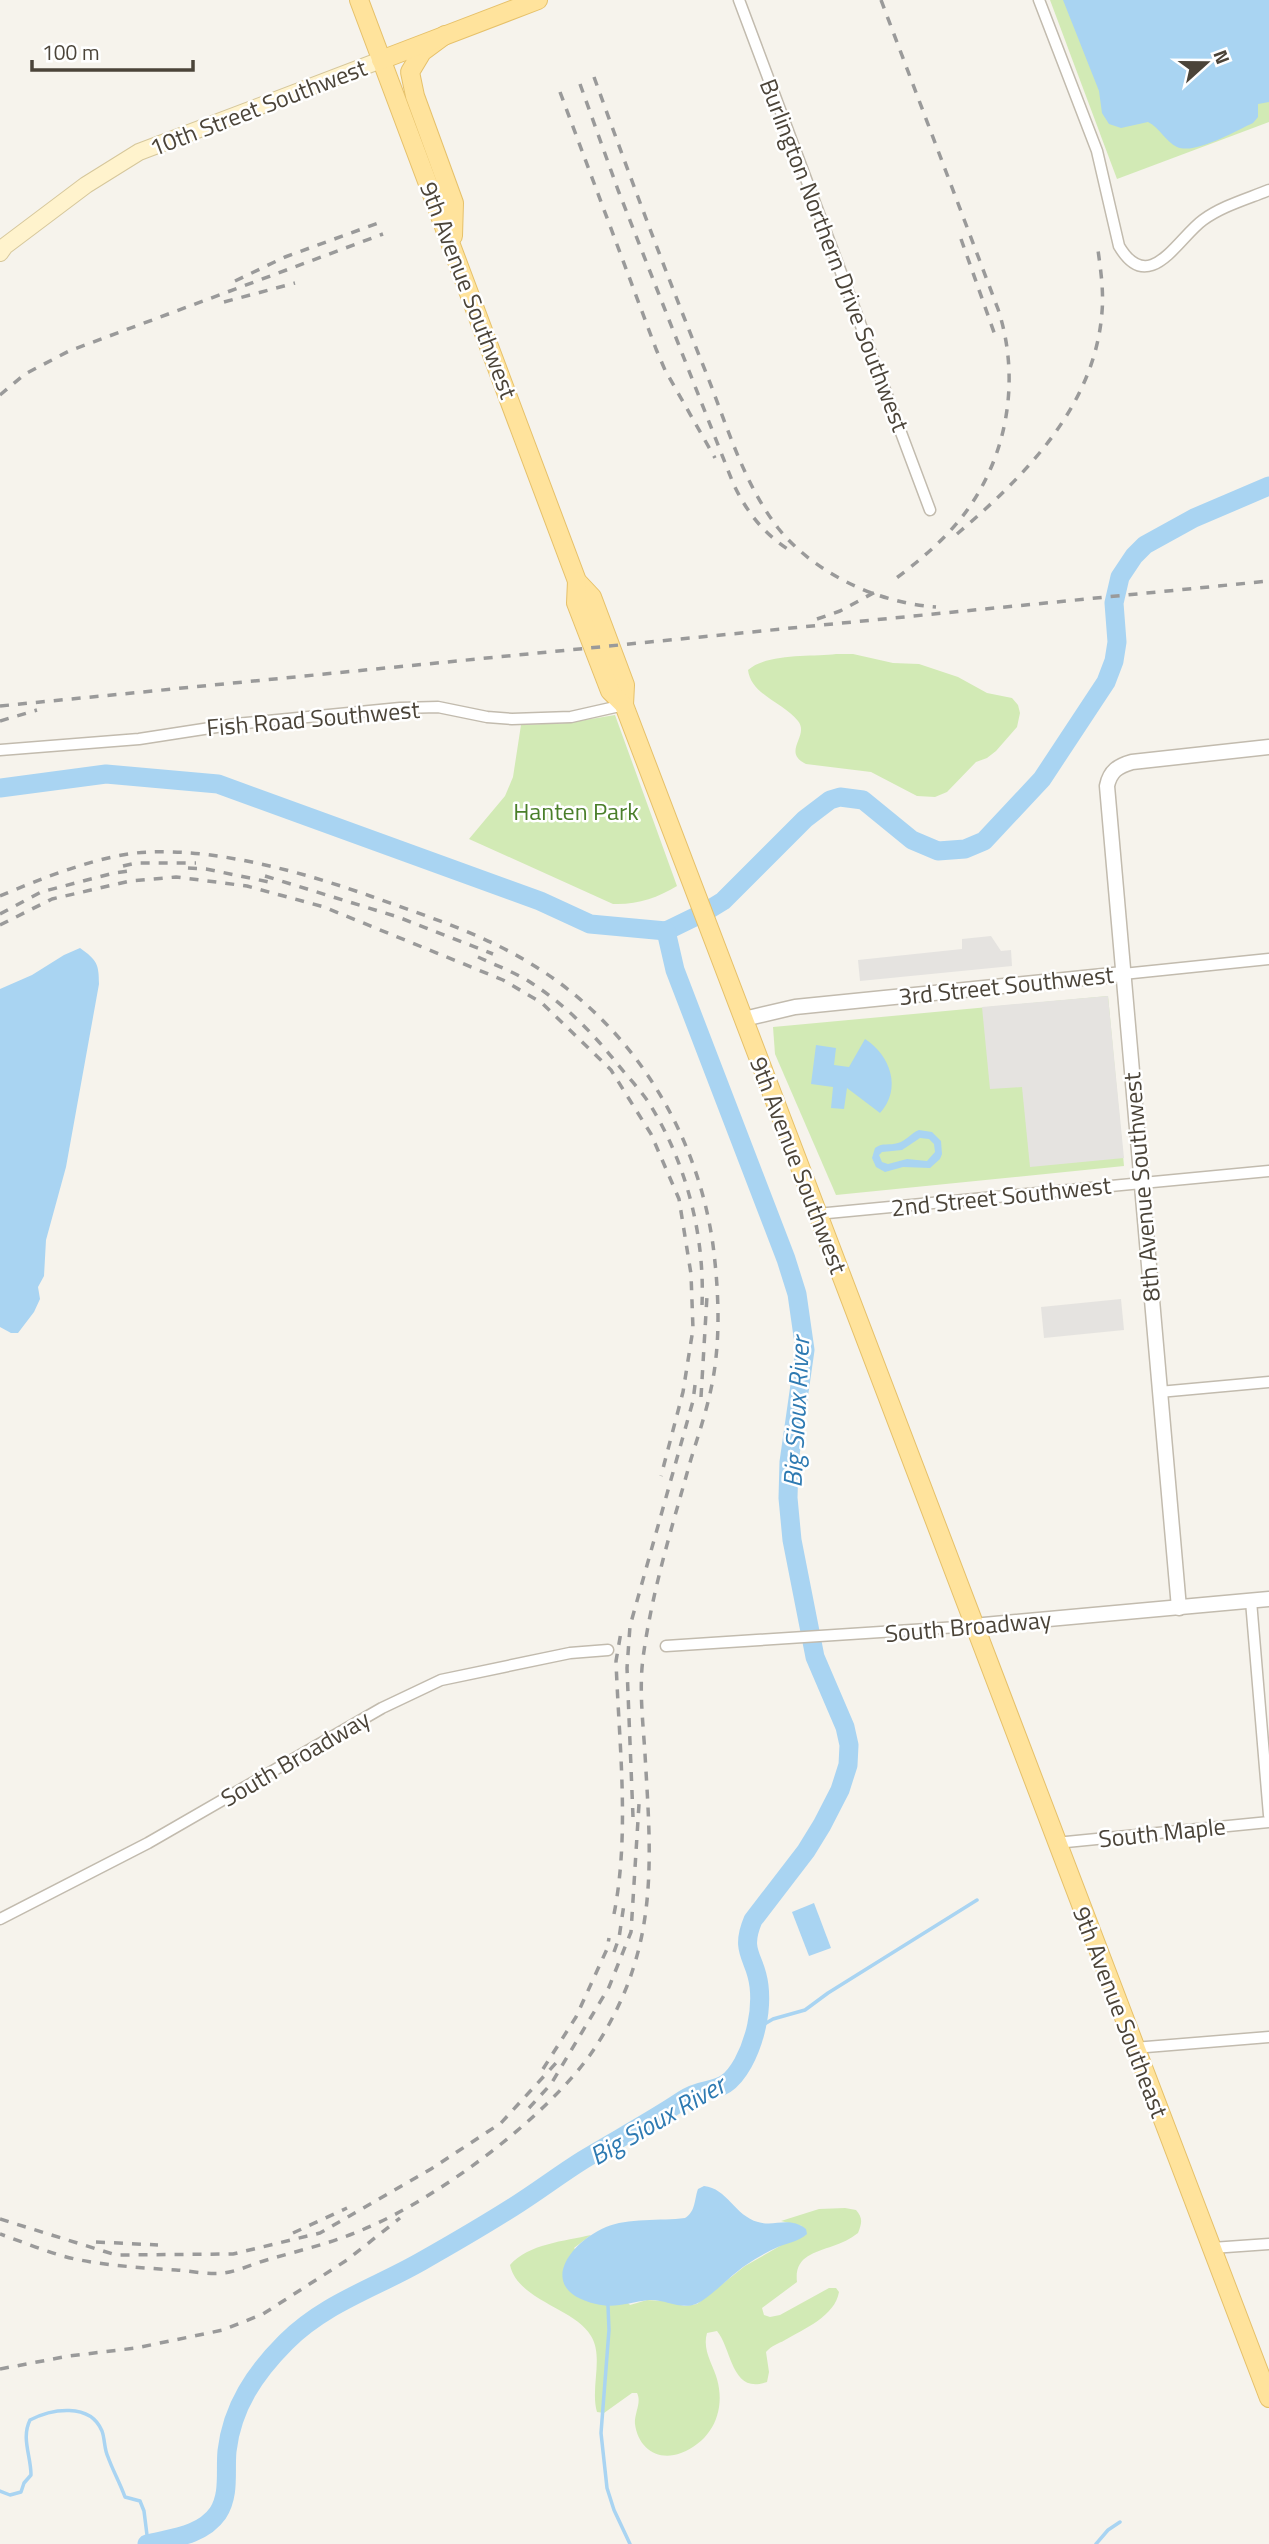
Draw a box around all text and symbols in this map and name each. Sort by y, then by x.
scale bar [32,28,192,72]
north arrow [1171,28,1241,98]
text: 100 m [42,36,99,68]
text: N [1206,45,1238,68]
street label: 10th Street Southwest [144,49,372,165]
street label: Burlington Northern Drive Southwest [751,73,919,437]
street label: 9th Avenue Southwest [411,176,527,404]
street label: Fish Road Southwest [205,691,422,745]
park label: Hanten Park [513,793,639,829]
street label: 3rd Street Southwest [897,956,1116,1014]
street label: 9th Avenue Southwest [741,1051,857,1279]
street label: 8th Avenue Southwest [1113,1070,1169,1303]
street label: 2nd Street Southwest [889,1166,1113,1225]
water label: Big Sioux River [773,1333,820,1488]
street label: South Broadway [883,1601,1053,1651]
street label: South Broadway [214,1700,377,1815]
street label: South Maple [1097,1807,1227,1857]
street label: 9th Avenue Southeast [1064,1901,1178,2123]
water label: Big Sioux River [582,2064,734,2175]

